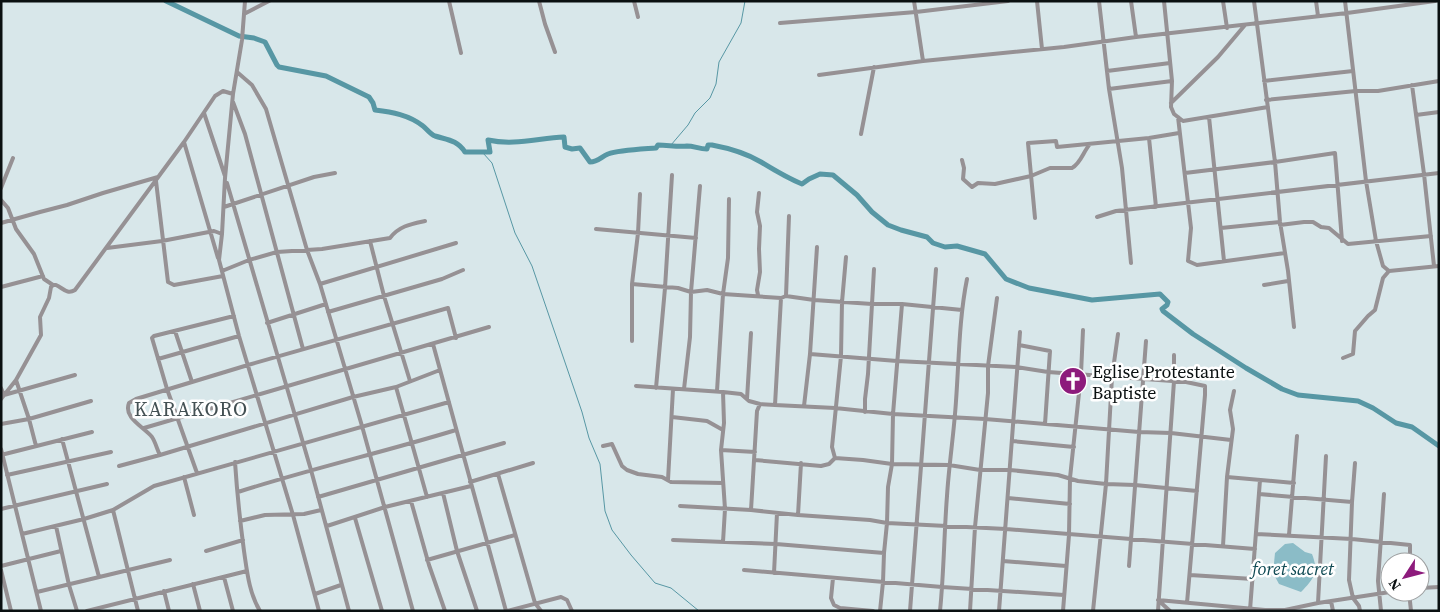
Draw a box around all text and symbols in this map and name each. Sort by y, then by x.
place label: Eglise Protestante Baptiste [1092,359,1235,405]
church icon: Eglise Protestante Baptiste [1058,366,1088,396]
district label: KARAKORO [134,395,248,423]
north arrow [1380,552,1430,602]
park label: foret sacret [1248,556,1335,581]
text: N [1383,575,1406,595]

